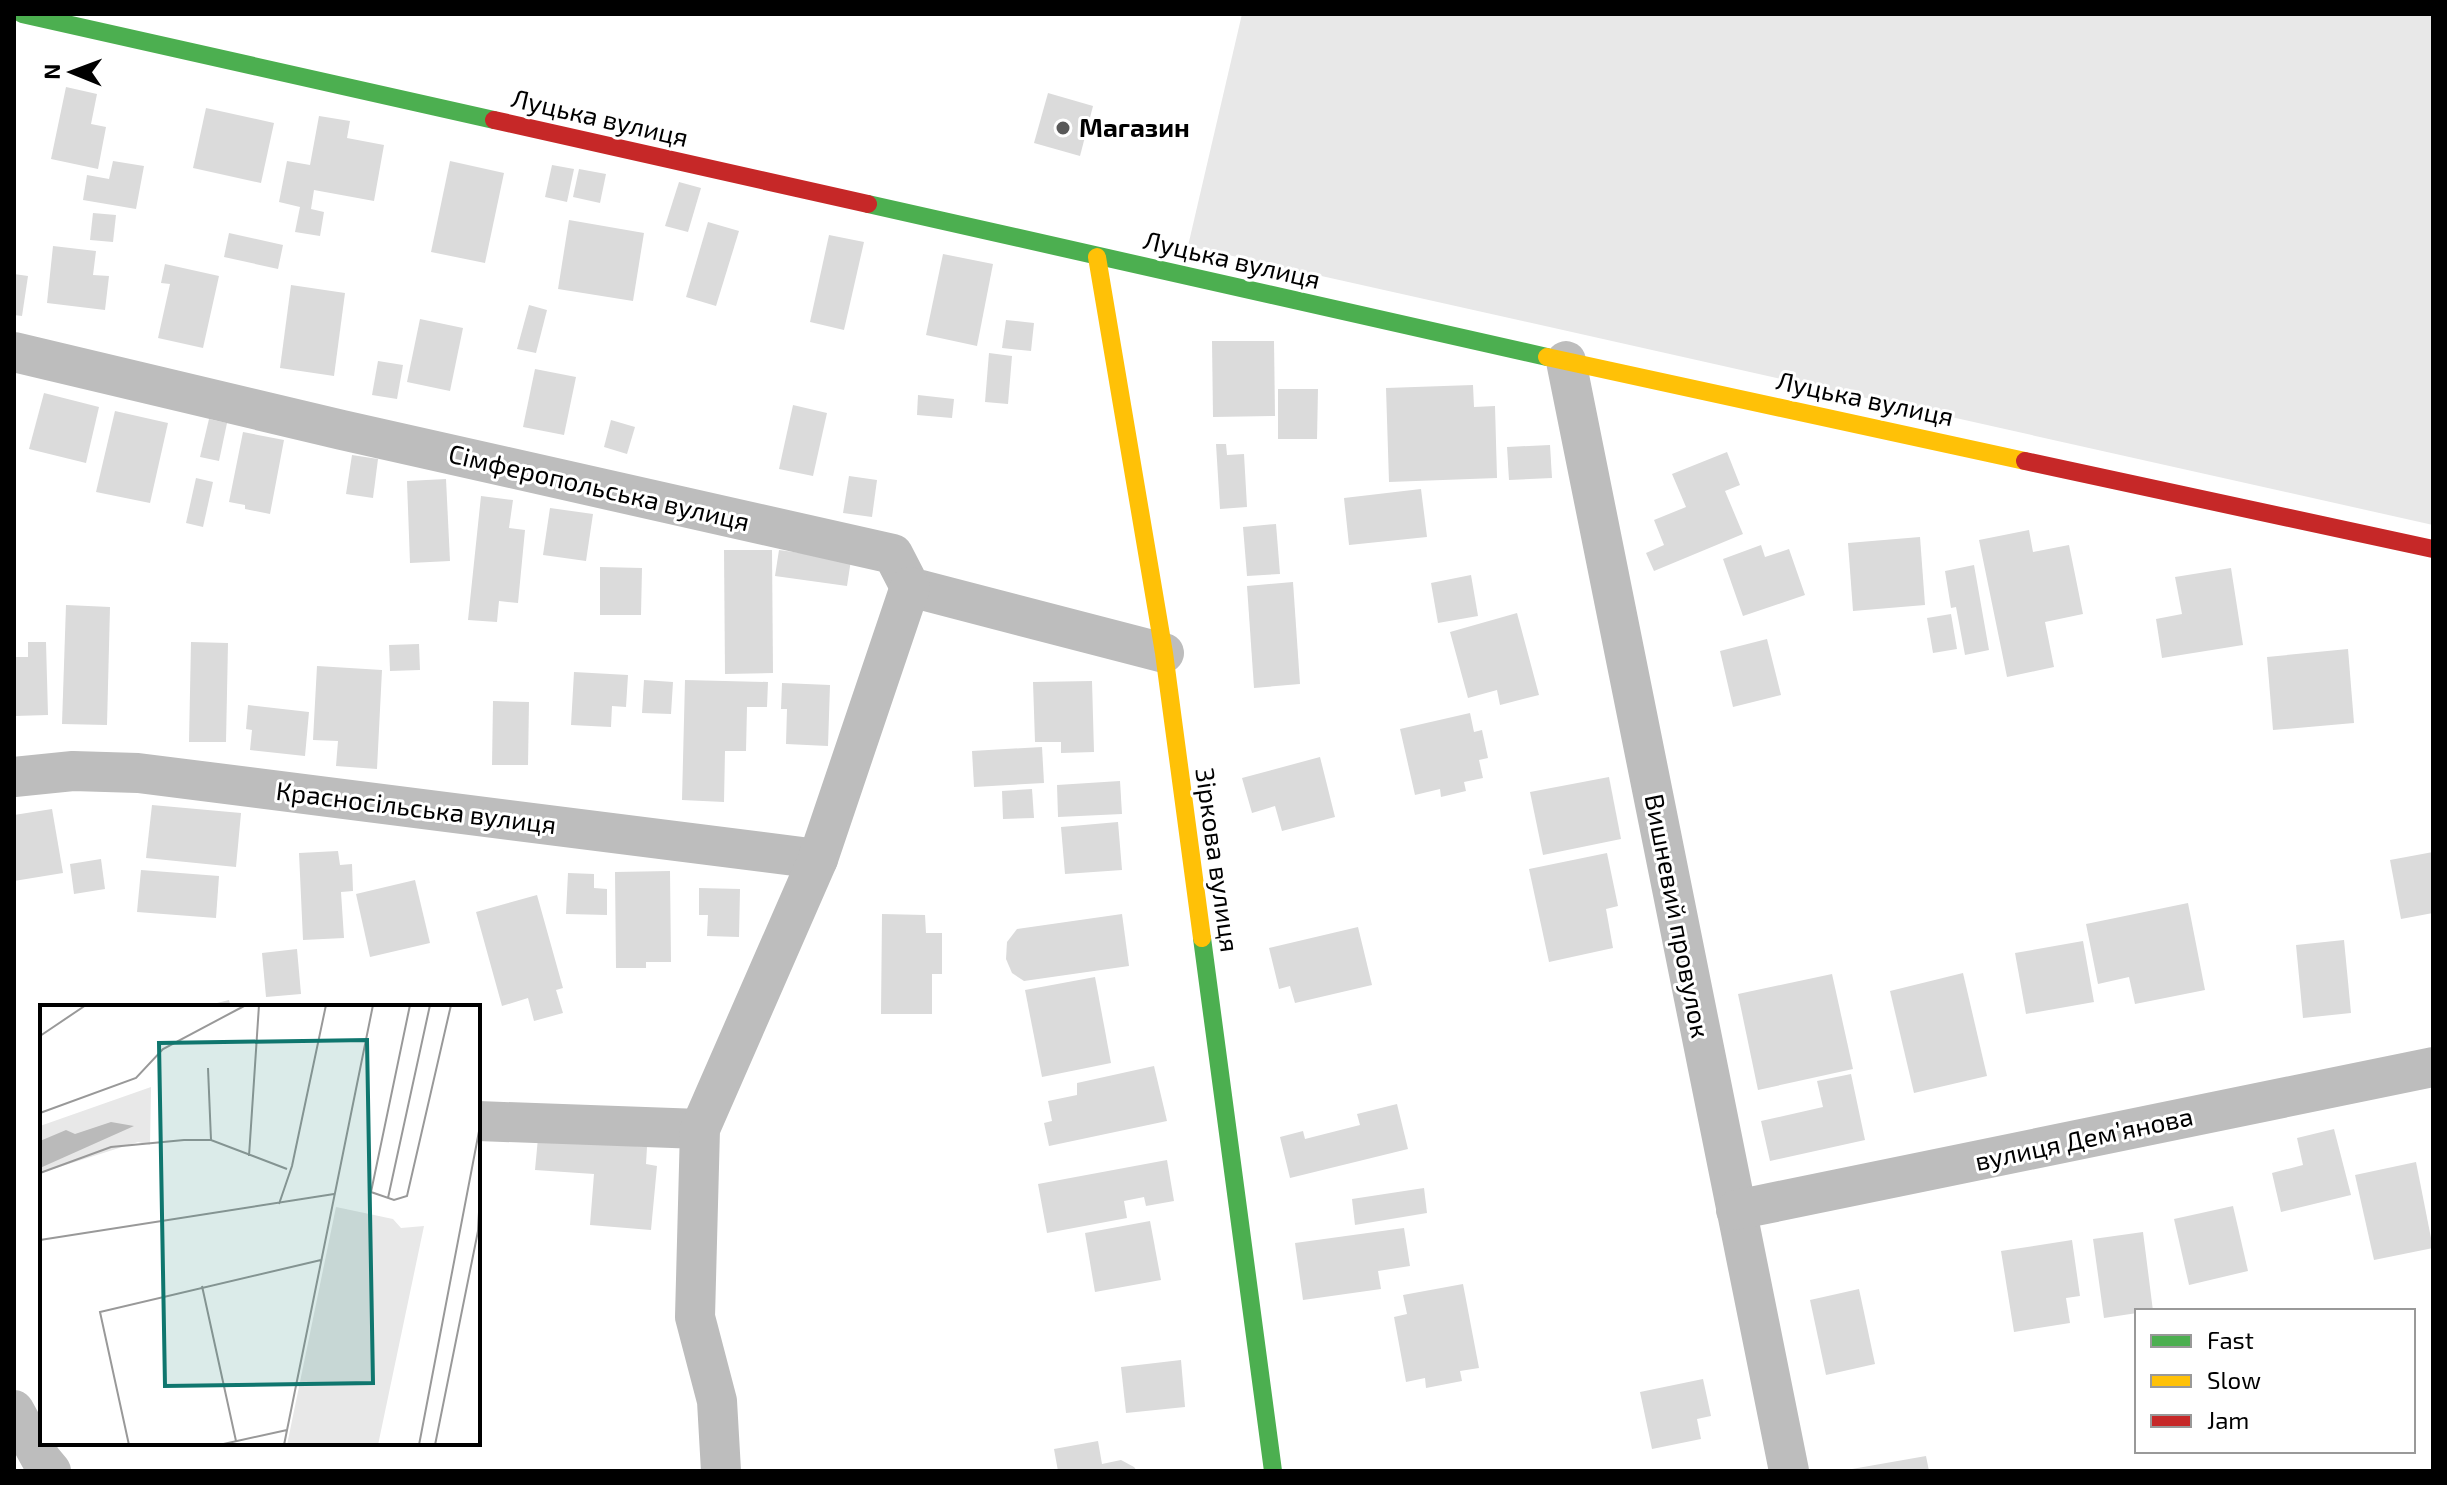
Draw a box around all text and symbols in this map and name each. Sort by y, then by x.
north arrow [32,32,112,112]
text: N [38,63,64,80]
street label: Луцька вулиця [509,81,692,153]
place label: Магазин [1079,111,1190,142]
marker: Магазин [1054,119,1072,137]
street label: Луцька вулиця [1141,223,1324,295]
street label: Луцька вулиця [1774,364,1957,432]
street label: Сімферопольська вулиця [446,437,753,537]
street label: Зіркова вулиця [1189,766,1247,954]
street label: Красносільська вулиця [274,774,558,840]
street label: Вишневий провулок [1639,791,1717,1041]
inset map [40,1005,480,1445]
street label: вулиця Демʼянова [1972,1099,2196,1177]
legend [2135,1309,2415,1453]
text: Fast [2207,1325,2254,1354]
text: Slow [2207,1365,2261,1394]
text: Jam [2207,1405,2249,1434]

